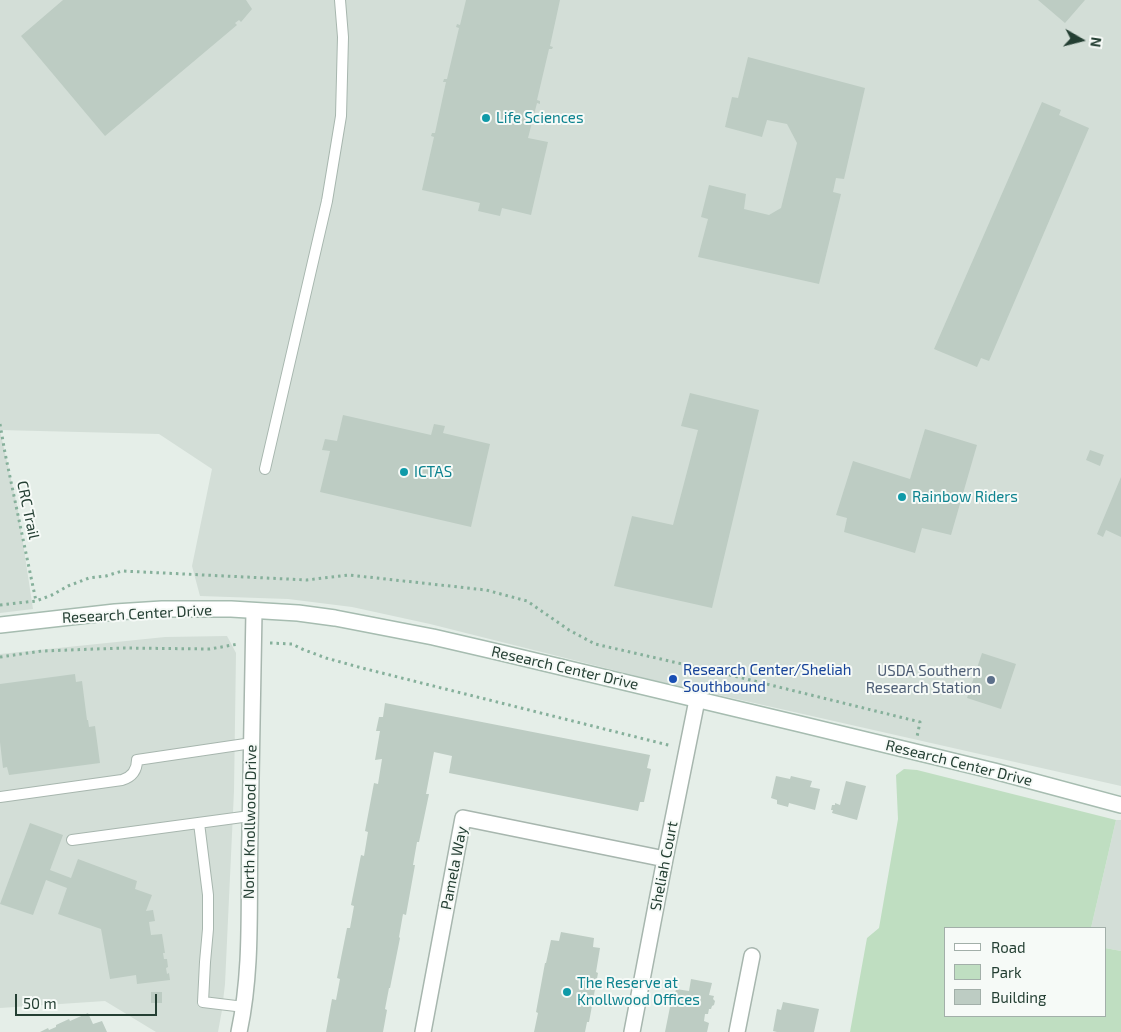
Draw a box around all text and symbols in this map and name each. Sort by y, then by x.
north arrow [1056,15,1106,65]
text: N [1087,36,1105,48]
place label: Life Sciences [496,109,584,127]
marker: Life Sciences [480,112,492,124]
place label: ICTAS [414,463,452,481]
marker: ICTAS [398,466,410,478]
street label: CRC Trail [13,479,43,541]
place label: Rainbow Riders [912,488,1018,506]
marker: Rainbow Riders [896,491,908,503]
street label: Research Center Drive [61,601,213,627]
street label: Research Center Drive [490,642,640,694]
place label: Research Center/Sheliah Southbound [683,661,852,696]
place label: USDA Southern Research Station [866,662,981,697]
marker: Research Center/Sheliah Southbound [667,673,679,685]
marker: USDA Southern Research Station [985,674,997,686]
street label: Research Center Drive [884,736,1034,790]
street label: North Knollwood Drive [240,745,260,899]
street label: Sheliah Court [646,820,682,912]
street label: Pamela Way [437,825,471,911]
legend [944,927,1106,1017]
text: Road [991,938,1026,956]
text: Park [991,963,1022,981]
place label: The Reserve at Knollwood Offices [577,974,700,1009]
scale bar [18,984,160,1016]
marker: The Reserve at Knollwood Offices [561,986,573,998]
text: Building [991,988,1046,1006]
text: 50 m [23,994,57,1012]

